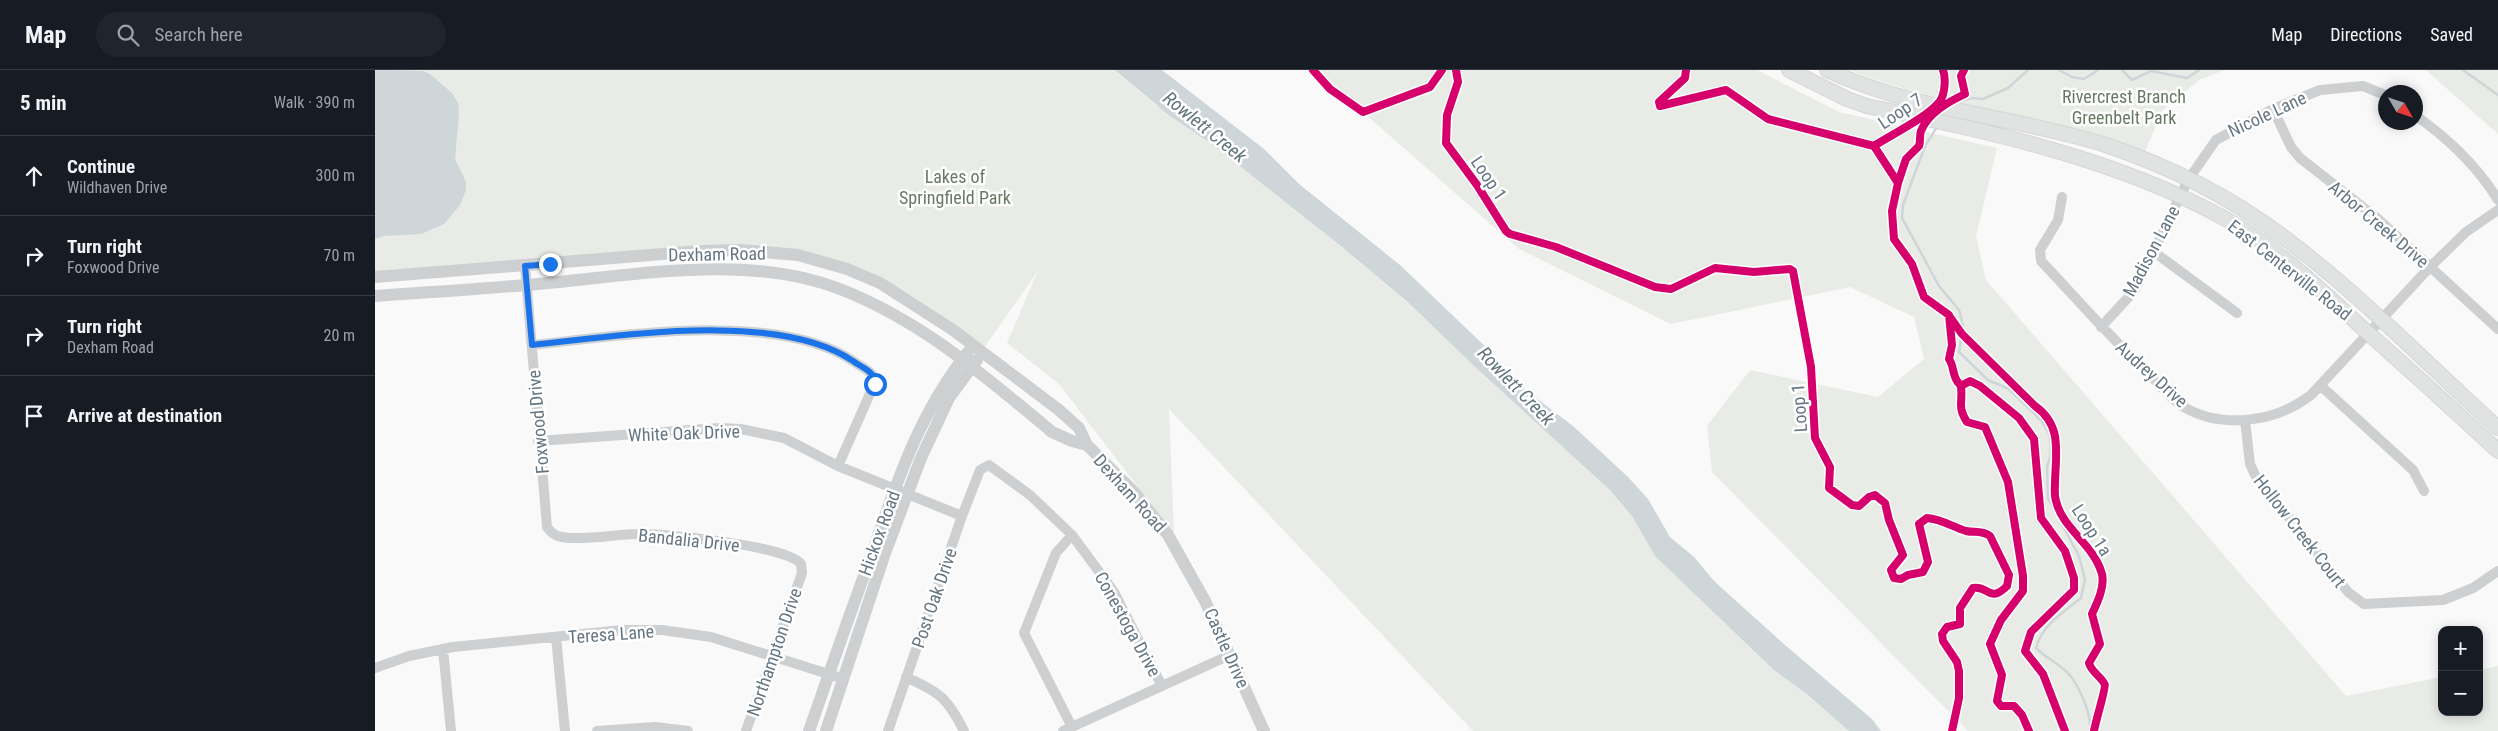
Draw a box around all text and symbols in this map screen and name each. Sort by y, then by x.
search box [96,12,446,57]
text: Map [25,21,66,49]
icon: search [114,21,142,49]
text: Search here [154,23,243,46]
text: Map [2271,24,2302,45]
text: Directions [2330,24,2402,45]
text: Saved [2430,24,2473,45]
north arrow [2378,85,2423,130]
water label: Rowlett Creek [1159,86,1252,168]
park label: Rivercrest Branch Greenbelt Park [2062,86,2186,128]
street label: Nicole Lane [2225,87,2309,141]
street label: Loop 7 [1874,89,1926,133]
text: 5 min [20,91,67,115]
text: Walk · 390 m [274,93,355,112]
street label: Loop 1 [1467,152,1511,204]
text: Continue [67,155,135,178]
icon: ahead [20,162,48,190]
text: 300 m [316,166,355,185]
park label: Lakes of Springfield Park [899,166,1011,208]
street label: Arbor Creek Drive [2325,176,2433,272]
text: Wildhaven Drive [67,178,167,197]
street label: Madison Lane [2118,202,2184,300]
street label: East Centerville Road [2224,215,2356,325]
text: Turn right [67,235,142,258]
icon: right [20,242,48,270]
street label: Dexham Road [668,243,766,265]
text: 70 m [323,246,355,265]
route end [539,253,562,276]
text: Foxwood Drive [67,258,159,277]
text: Turn right [67,315,142,338]
icon: right [20,322,48,350]
text: 20 m [323,326,355,345]
street label: Audrey Drive [2112,336,2192,412]
text: Dexham Road [67,338,154,357]
water label: Rowlett Creek [1473,342,1560,431]
street label: Foxwood Drive [523,369,553,475]
route start [864,373,887,396]
street label: Loop 1 [1787,383,1811,433]
icon: arrive [20,402,48,430]
text: Arrive at destination [67,404,222,427]
street label: White Oak Drive [628,421,740,445]
street label: Dexham Road [1089,450,1171,536]
street label: Hollow Creek Court [2250,470,2350,592]
street label: Hickox Road [854,488,904,578]
street label: Loop 1a [2068,500,2116,560]
street label: Bandalia Drive [637,524,741,556]
street label: Post Oak Drive [907,545,961,651]
street label: Conestoga Drive [1091,568,1165,680]
street label: Northampton Drive [742,585,806,719]
street label: Castle Drive [1200,605,1254,691]
street label: Teresa Lane [567,621,655,647]
map controls [2438,626,2483,716]
button: + [2438,626,2483,671]
button: − [2438,671,2483,716]

